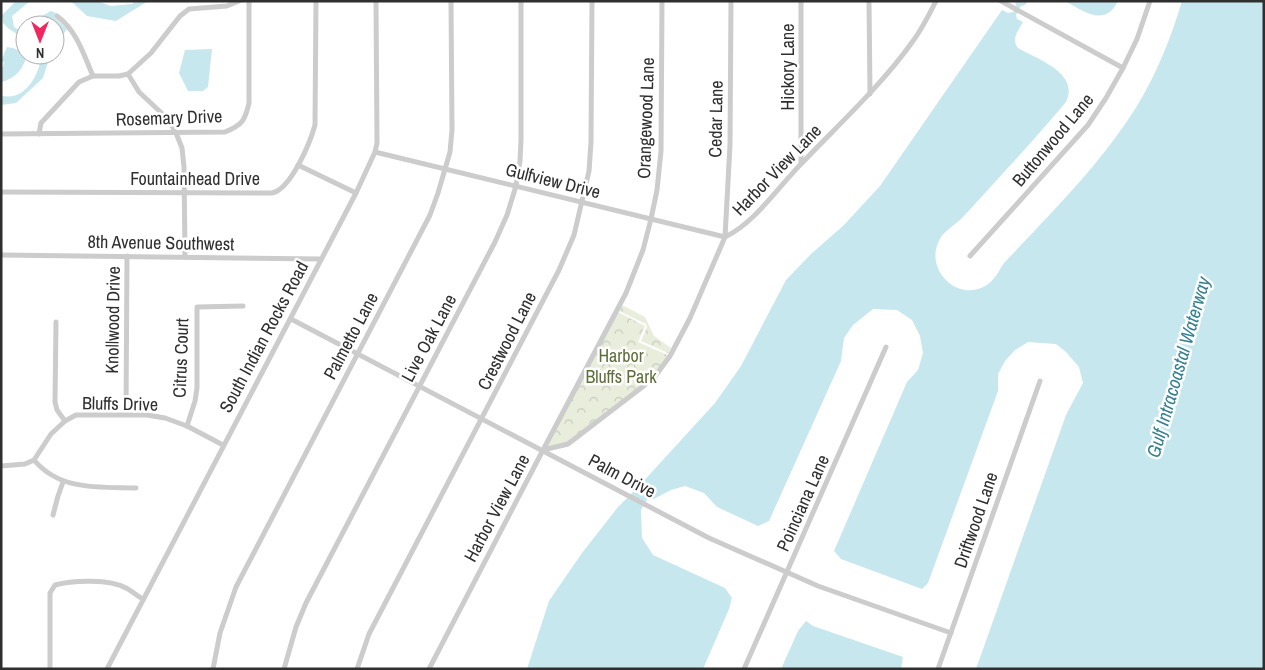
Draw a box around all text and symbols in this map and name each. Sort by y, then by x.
north arrow [15,15,65,65]
street label: Hickory Lane [775,24,800,110]
text: N [36,44,44,62]
street label: Orangewood Lane [631,57,660,179]
street label: Cedar Lane [702,80,729,158]
street label: Buttonwood Lane [1006,88,1099,192]
street label: Rosemary Drive [115,103,223,132]
street label: Harbor View Lane [726,118,827,221]
street label: Gulfview Drive [503,157,603,204]
street label: Fountainhead Drive [130,166,260,191]
street label: 8th Avenue Southwest [87,229,235,256]
street label: South Indian Rocks Road [213,257,314,417]
street label: Knollwood Drive [99,266,126,374]
water label: Gulf Intracoastal Waterway [1140,273,1217,460]
street label: Crestwood Lane [471,287,542,394]
street label: Palmetto Lane [317,288,384,384]
street label: Live Oak Lane [395,290,462,386]
street label: Citrus Court [167,318,194,398]
park label: Harbor Bluffs Park [585,343,657,389]
street label: Bluffs Drive [82,390,158,417]
street label: Palm Drive [584,447,660,504]
street label: Harbor View Lane [458,449,535,566]
street label: Poinciana Lane [770,450,835,555]
street label: Driftwood Lane [947,468,1004,571]

